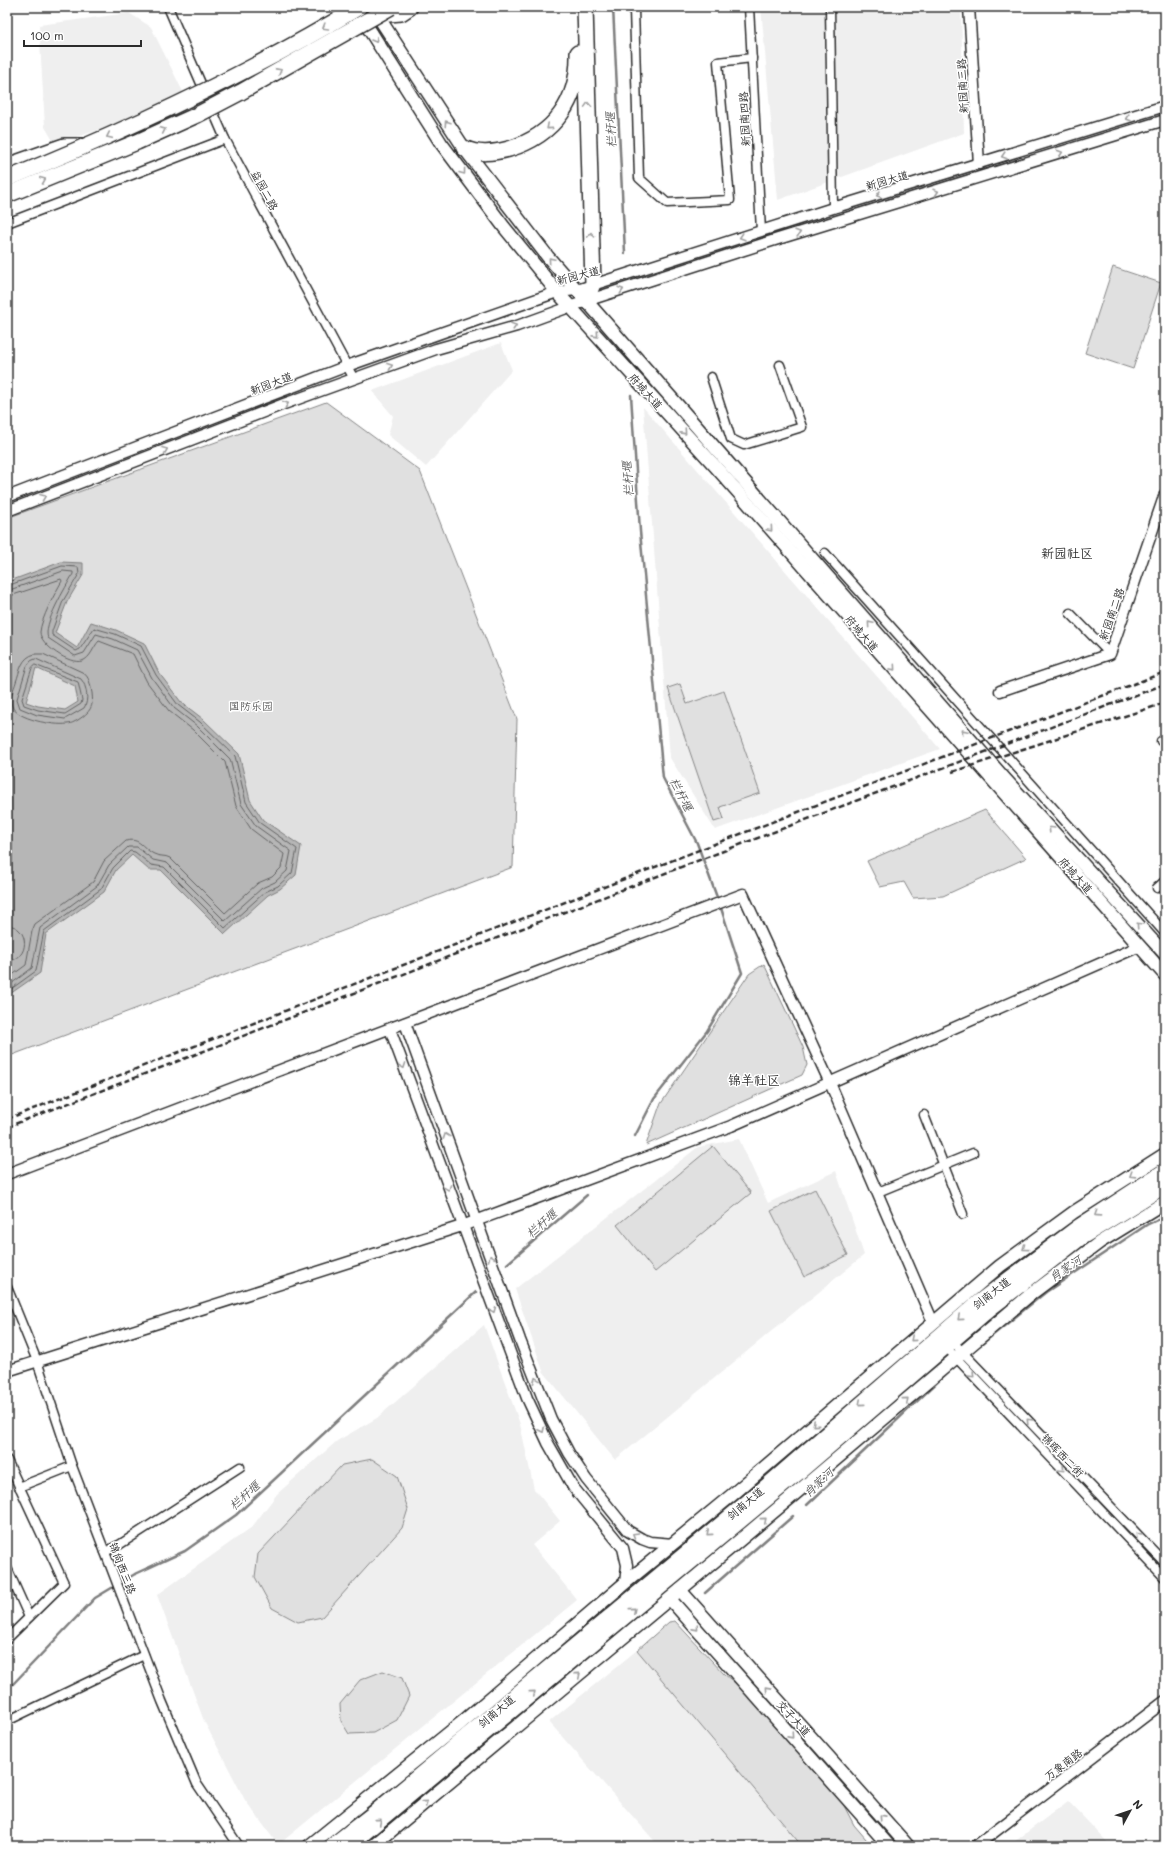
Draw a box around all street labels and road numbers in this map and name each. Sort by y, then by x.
street label: 新园南三路 [953,58,971,114]
street label: 新园南四路 [735,91,753,147]
street label: 益园二路 [248,167,282,213]
street label: 新园大道 [864,167,910,193]
street label: 新园大道 [555,262,601,288]
street label: 新园大道 [248,368,294,398]
street label: 府城大道 [626,370,666,412]
street label: 新园南二路 [1095,586,1127,642]
street label: 府城大道 [842,611,882,655]
street label: 府城大道 [1056,854,1096,896]
street label: 剑南大道 [969,1274,1013,1312]
street label: 锦晖西二街 [1039,1430,1088,1481]
street label: 剑南大道 [723,1483,767,1523]
street label: 锦尚西三路 [106,1540,140,1596]
street label: 剑南大道 [474,1691,518,1731]
street label: 交子大道 [774,1697,814,1739]
street label: 万象南路 [1041,1745,1085,1783]

